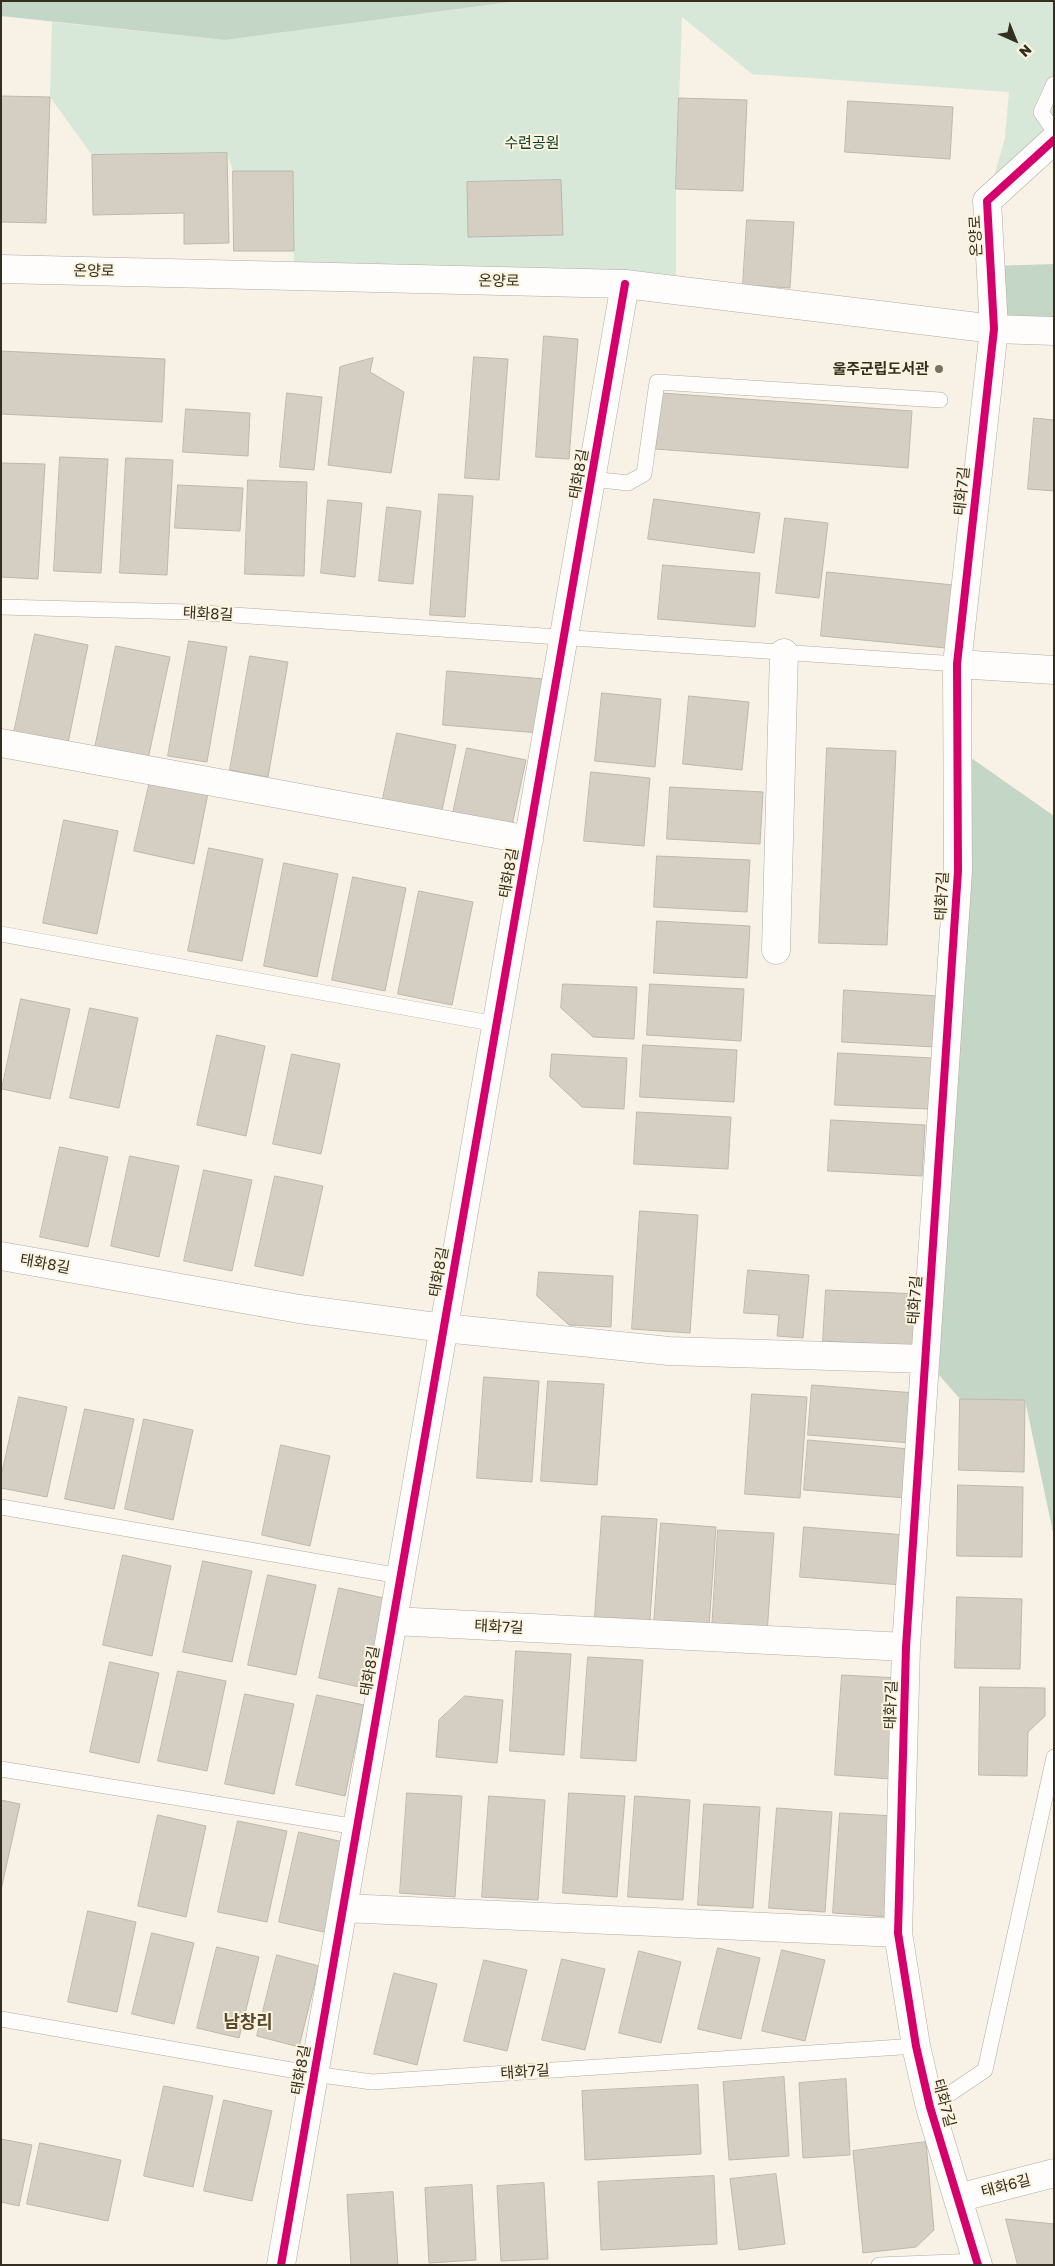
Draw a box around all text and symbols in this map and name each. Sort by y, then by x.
north arrow [990,15,1040,65]
text: N [1016,41,1036,61]
park label: 수련공원 [504,134,560,152]
street label: 온양로 [966,215,986,257]
street label: 온양로 [73,262,115,280]
street label: 온양로 [478,272,520,290]
place label: 울주군립도서관 [832,360,929,378]
marker: 울주군립도서관 [933,363,945,375]
street label: 태화8길 [566,448,592,500]
street label: 태화7길 [950,466,974,516]
street label: 태화8길 [182,604,234,624]
street label: 태화8길 [496,847,522,899]
street label: 태화7길 [932,871,952,921]
street label: 태화8길 [426,1246,452,1298]
street label: 태화8길 [19,1251,71,1277]
street label: 태화7길 [904,1275,926,1325]
street label: 태화7길 [474,1617,524,1637]
street label: 태화8길 [357,1645,383,1697]
street label: 태화7길 [881,1680,901,1730]
district label: 남창리 [223,2011,273,2033]
street label: 태화8길 [288,2044,314,2096]
street label: 태화7길 [500,2061,550,2083]
street label: 태화7길 [929,2077,959,2129]
street label: 태화6길 [979,2171,1033,2201]

